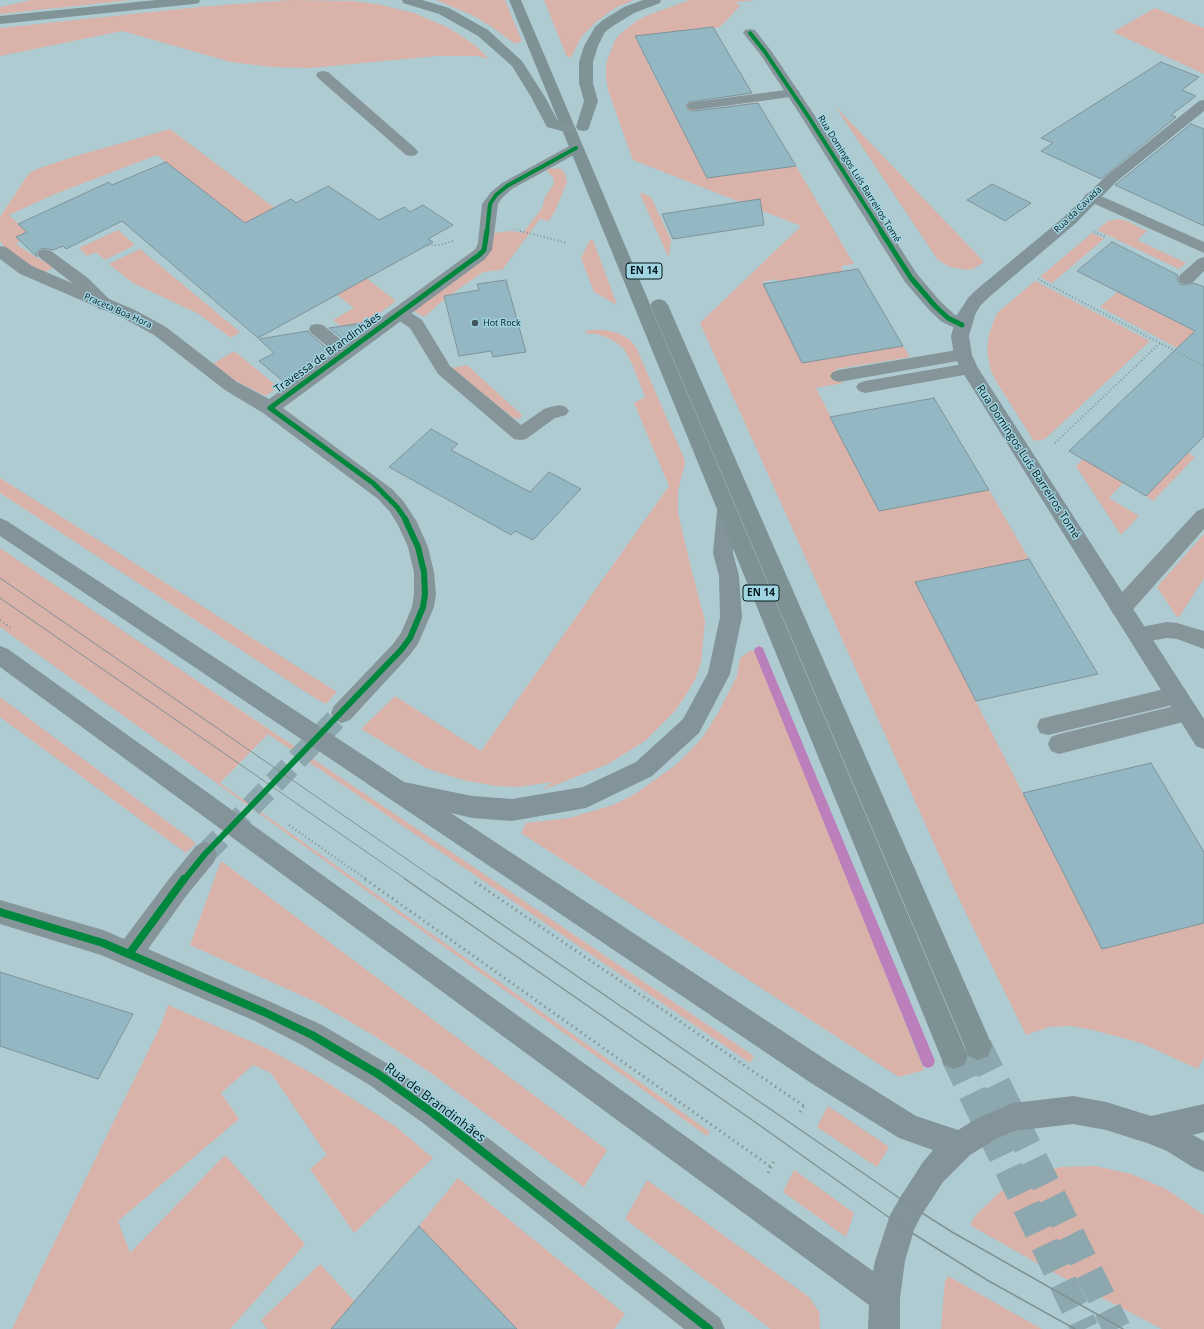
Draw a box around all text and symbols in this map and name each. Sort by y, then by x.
street label: Rua Domingos Luís Barreiros Tomé [815,114,903,244]
street label: Rua da Cavada [1052,185,1104,235]
road number: EN 14 [626,263,662,279]
street label: Praceta Boa Hora [82,291,154,331]
street label: Travessa de Brandinhães [272,310,384,396]
marker: Hot Rock [470,318,480,328]
place label: Hot Rock [483,318,521,328]
street label: Rua Domingos Luís Barreiros Tomé [973,383,1083,541]
road number: EN 14 [743,585,779,601]
street label: Rua de Brandinhães [382,1060,488,1146]

